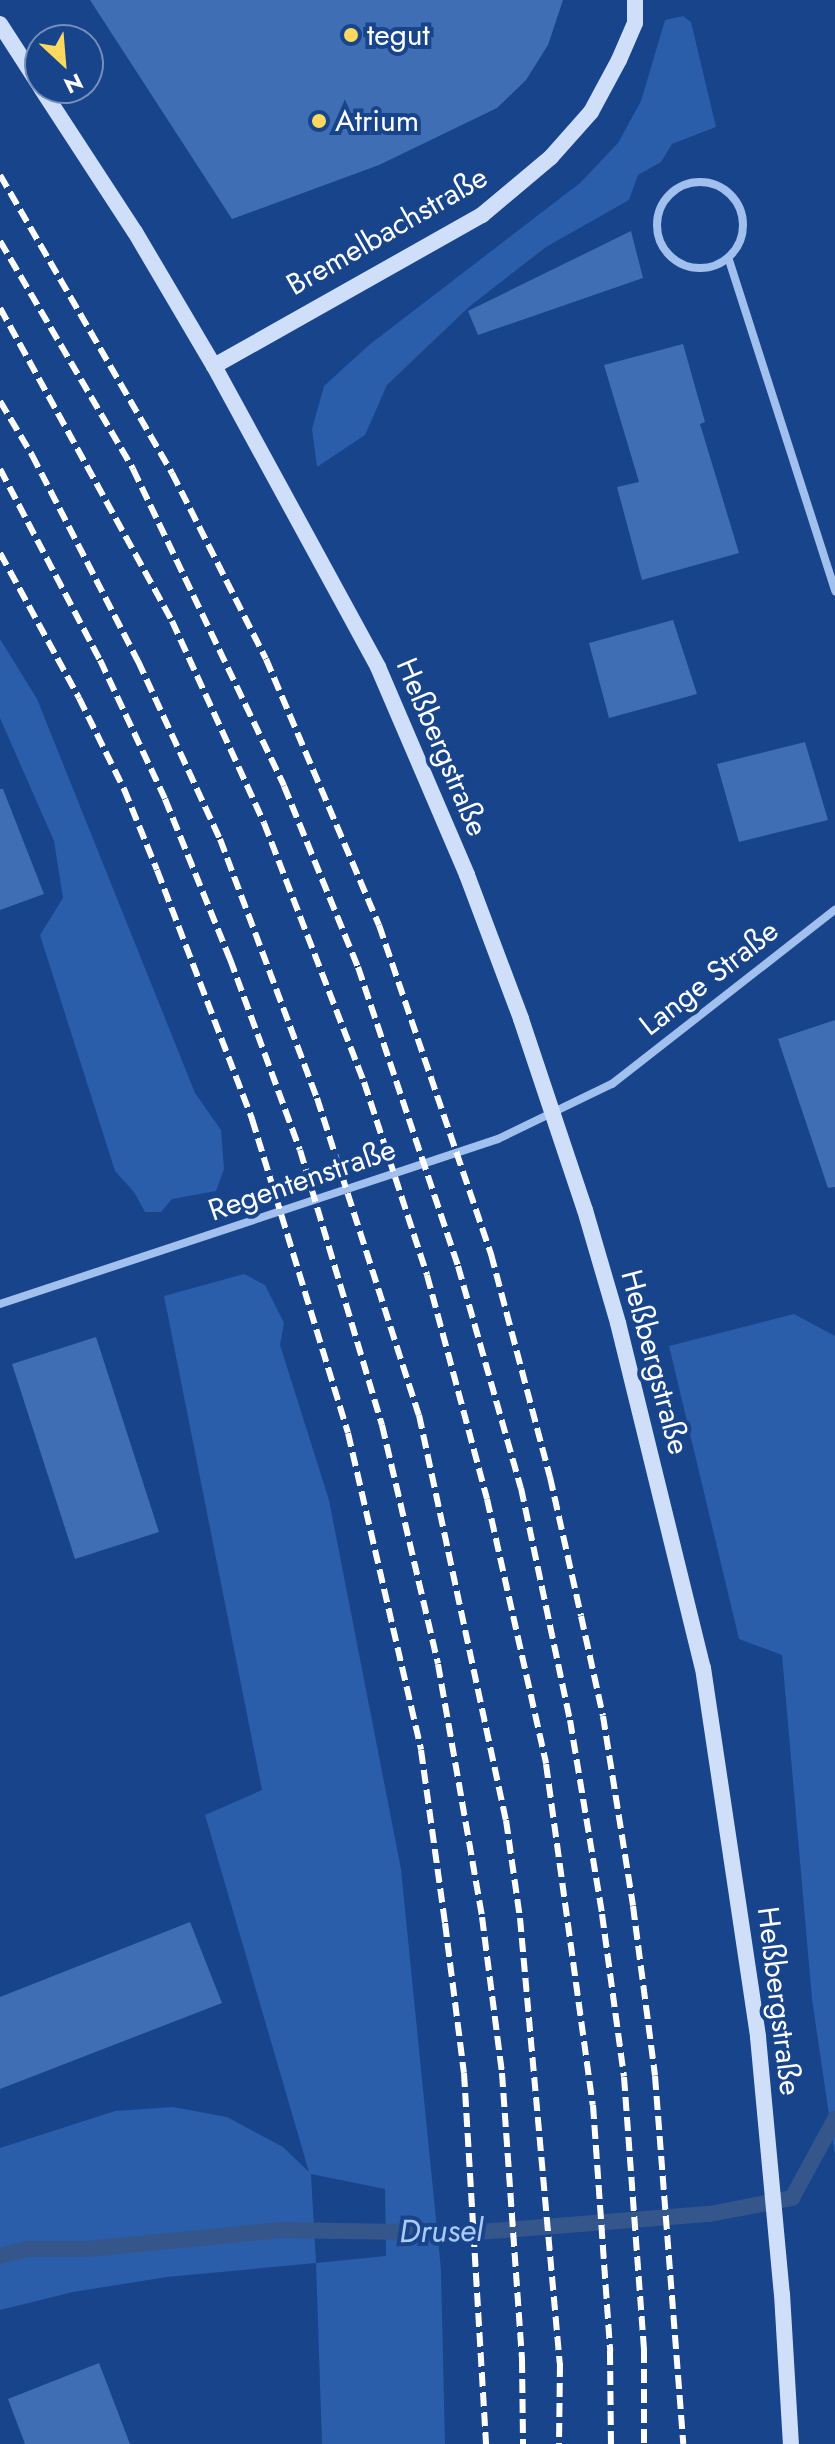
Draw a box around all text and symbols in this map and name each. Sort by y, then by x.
place label: tegut [367,17,430,53]
north arrow [24,24,104,104]
marker: tegut [342,26,360,44]
text: N [59,66,89,102]
place label: Atrium [335,103,419,139]
marker: Atrium [310,112,328,130]
street label: Bremelbachstraße [280,159,494,303]
street label: Heßbergstraße [388,653,496,841]
street label: Lange Straße [633,913,785,1043]
street label: Regentenstraße [204,1131,400,1229]
street label: Heßbergstraße [613,1266,697,1458]
street label: Heßbergstraße [750,1905,808,2097]
water label: Drusel [399,2211,483,2251]

